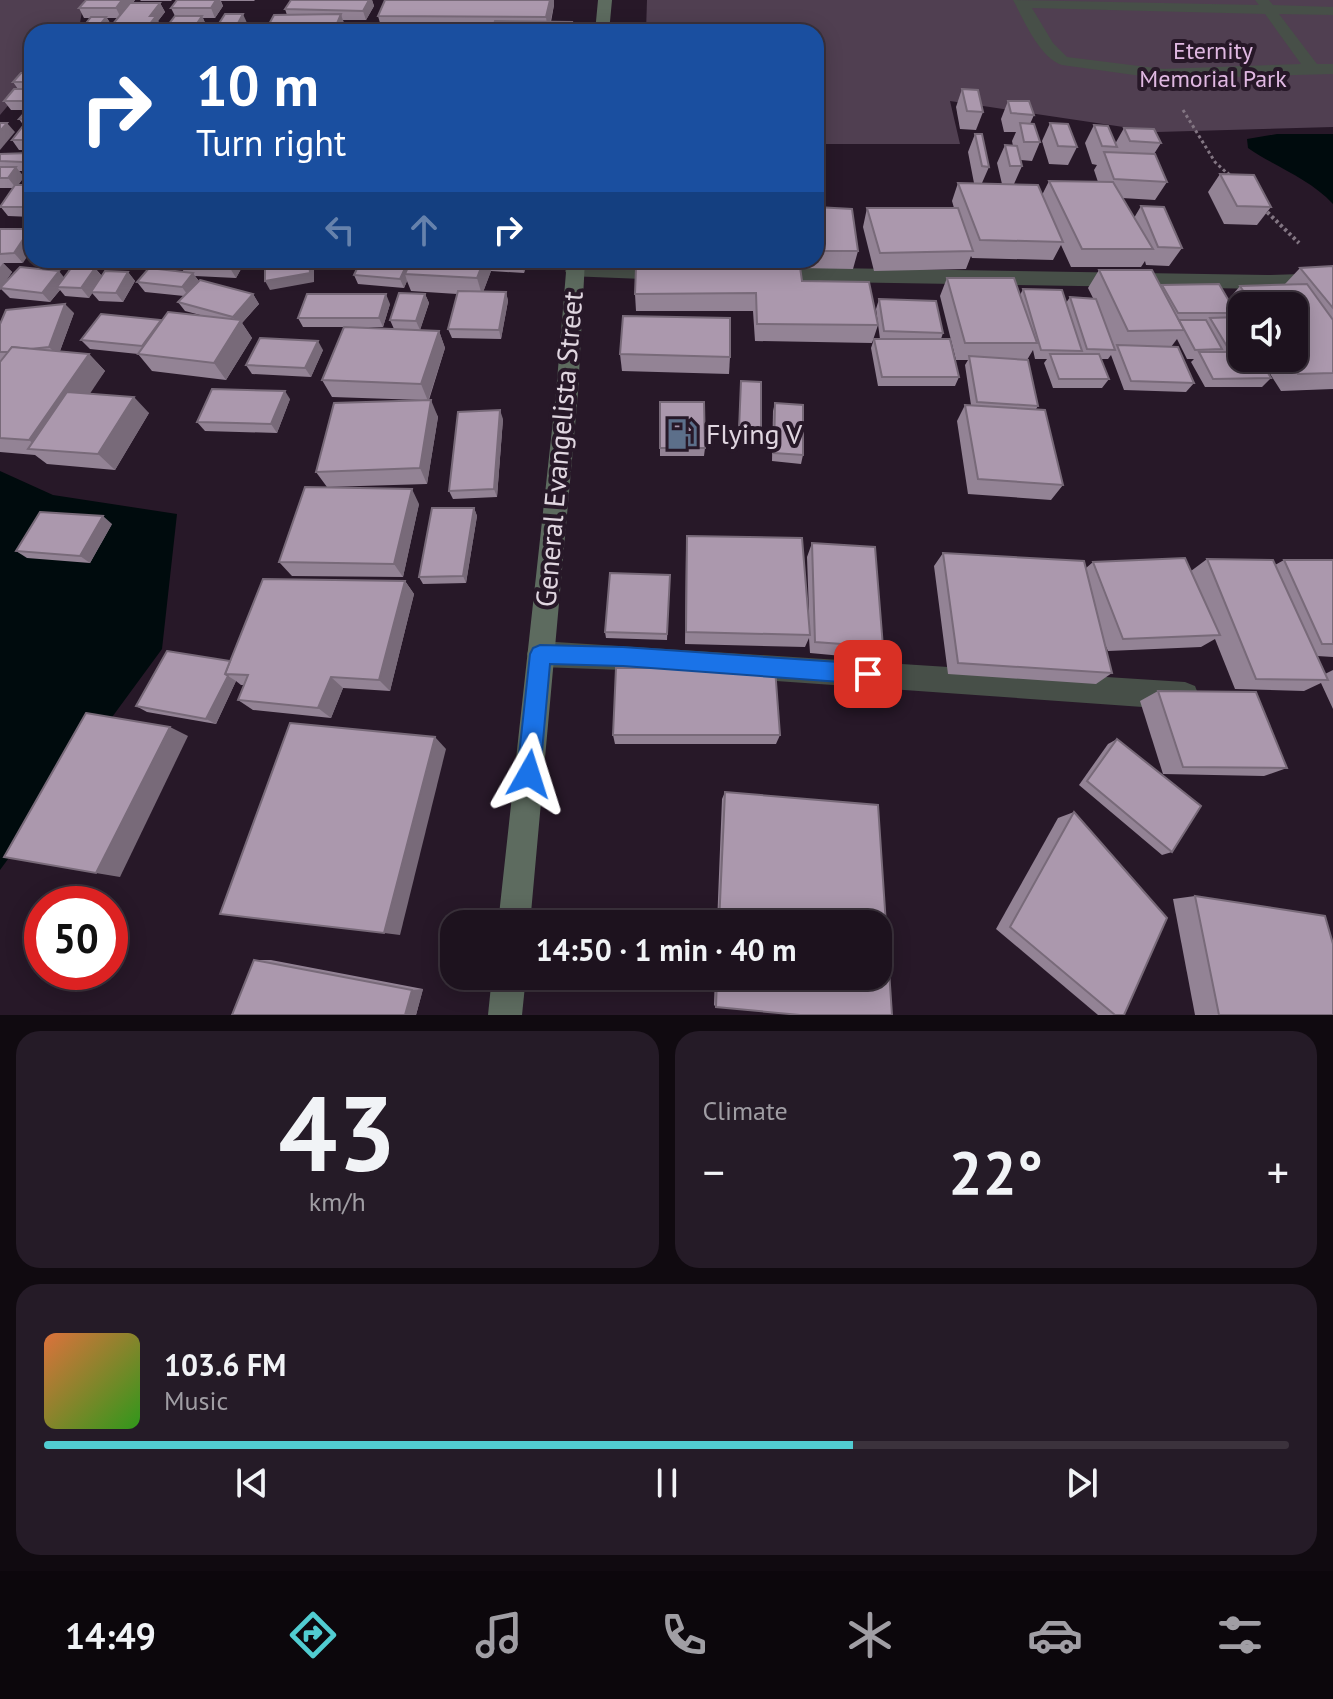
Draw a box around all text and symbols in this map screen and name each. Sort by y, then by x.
park label: Eternity Memorial Park [1139,35,1287,94]
text: 10 m [196,49,319,121]
icon: right [64,56,168,160]
text: Turn right [196,119,346,166]
icon: left [318,208,362,252]
icon: ahead [402,208,446,252]
icon: right [486,208,530,252]
street label: General Evangelista Street [526,289,591,608]
map controls [1228,292,1308,372]
button: sound [1228,292,1308,372]
place label: Flying V [706,415,802,452]
fuel station icon: Flying V [665,417,699,451]
pin [834,640,902,708]
icon: arrive [846,652,890,696]
position arrow [487,732,571,816]
speed limit sign: 50 [24,886,128,990]
text: 14:50 · 1 min · 40 m [536,930,796,969]
text: 43 [278,1065,396,1200]
text: Climate [703,1094,788,1127]
text: 22° [949,1133,1043,1211]
text: − [703,1143,725,1200]
text: + [1267,1143,1289,1200]
text: km/h [309,1185,366,1218]
text: 103.6 FM [164,1345,286,1384]
text: Music [164,1384,228,1417]
icon: previous [230,1461,274,1505]
icon: pause [645,1461,689,1505]
icon: next [1060,1461,1104,1505]
icon: directions [285,1607,341,1663]
icon: music [471,1607,527,1663]
icon: phone [656,1607,712,1663]
icon: climate [842,1607,898,1663]
icon: car [1027,1607,1083,1663]
icon: filters [1212,1607,1268,1663]
text: 14:49 [65,1612,156,1659]

